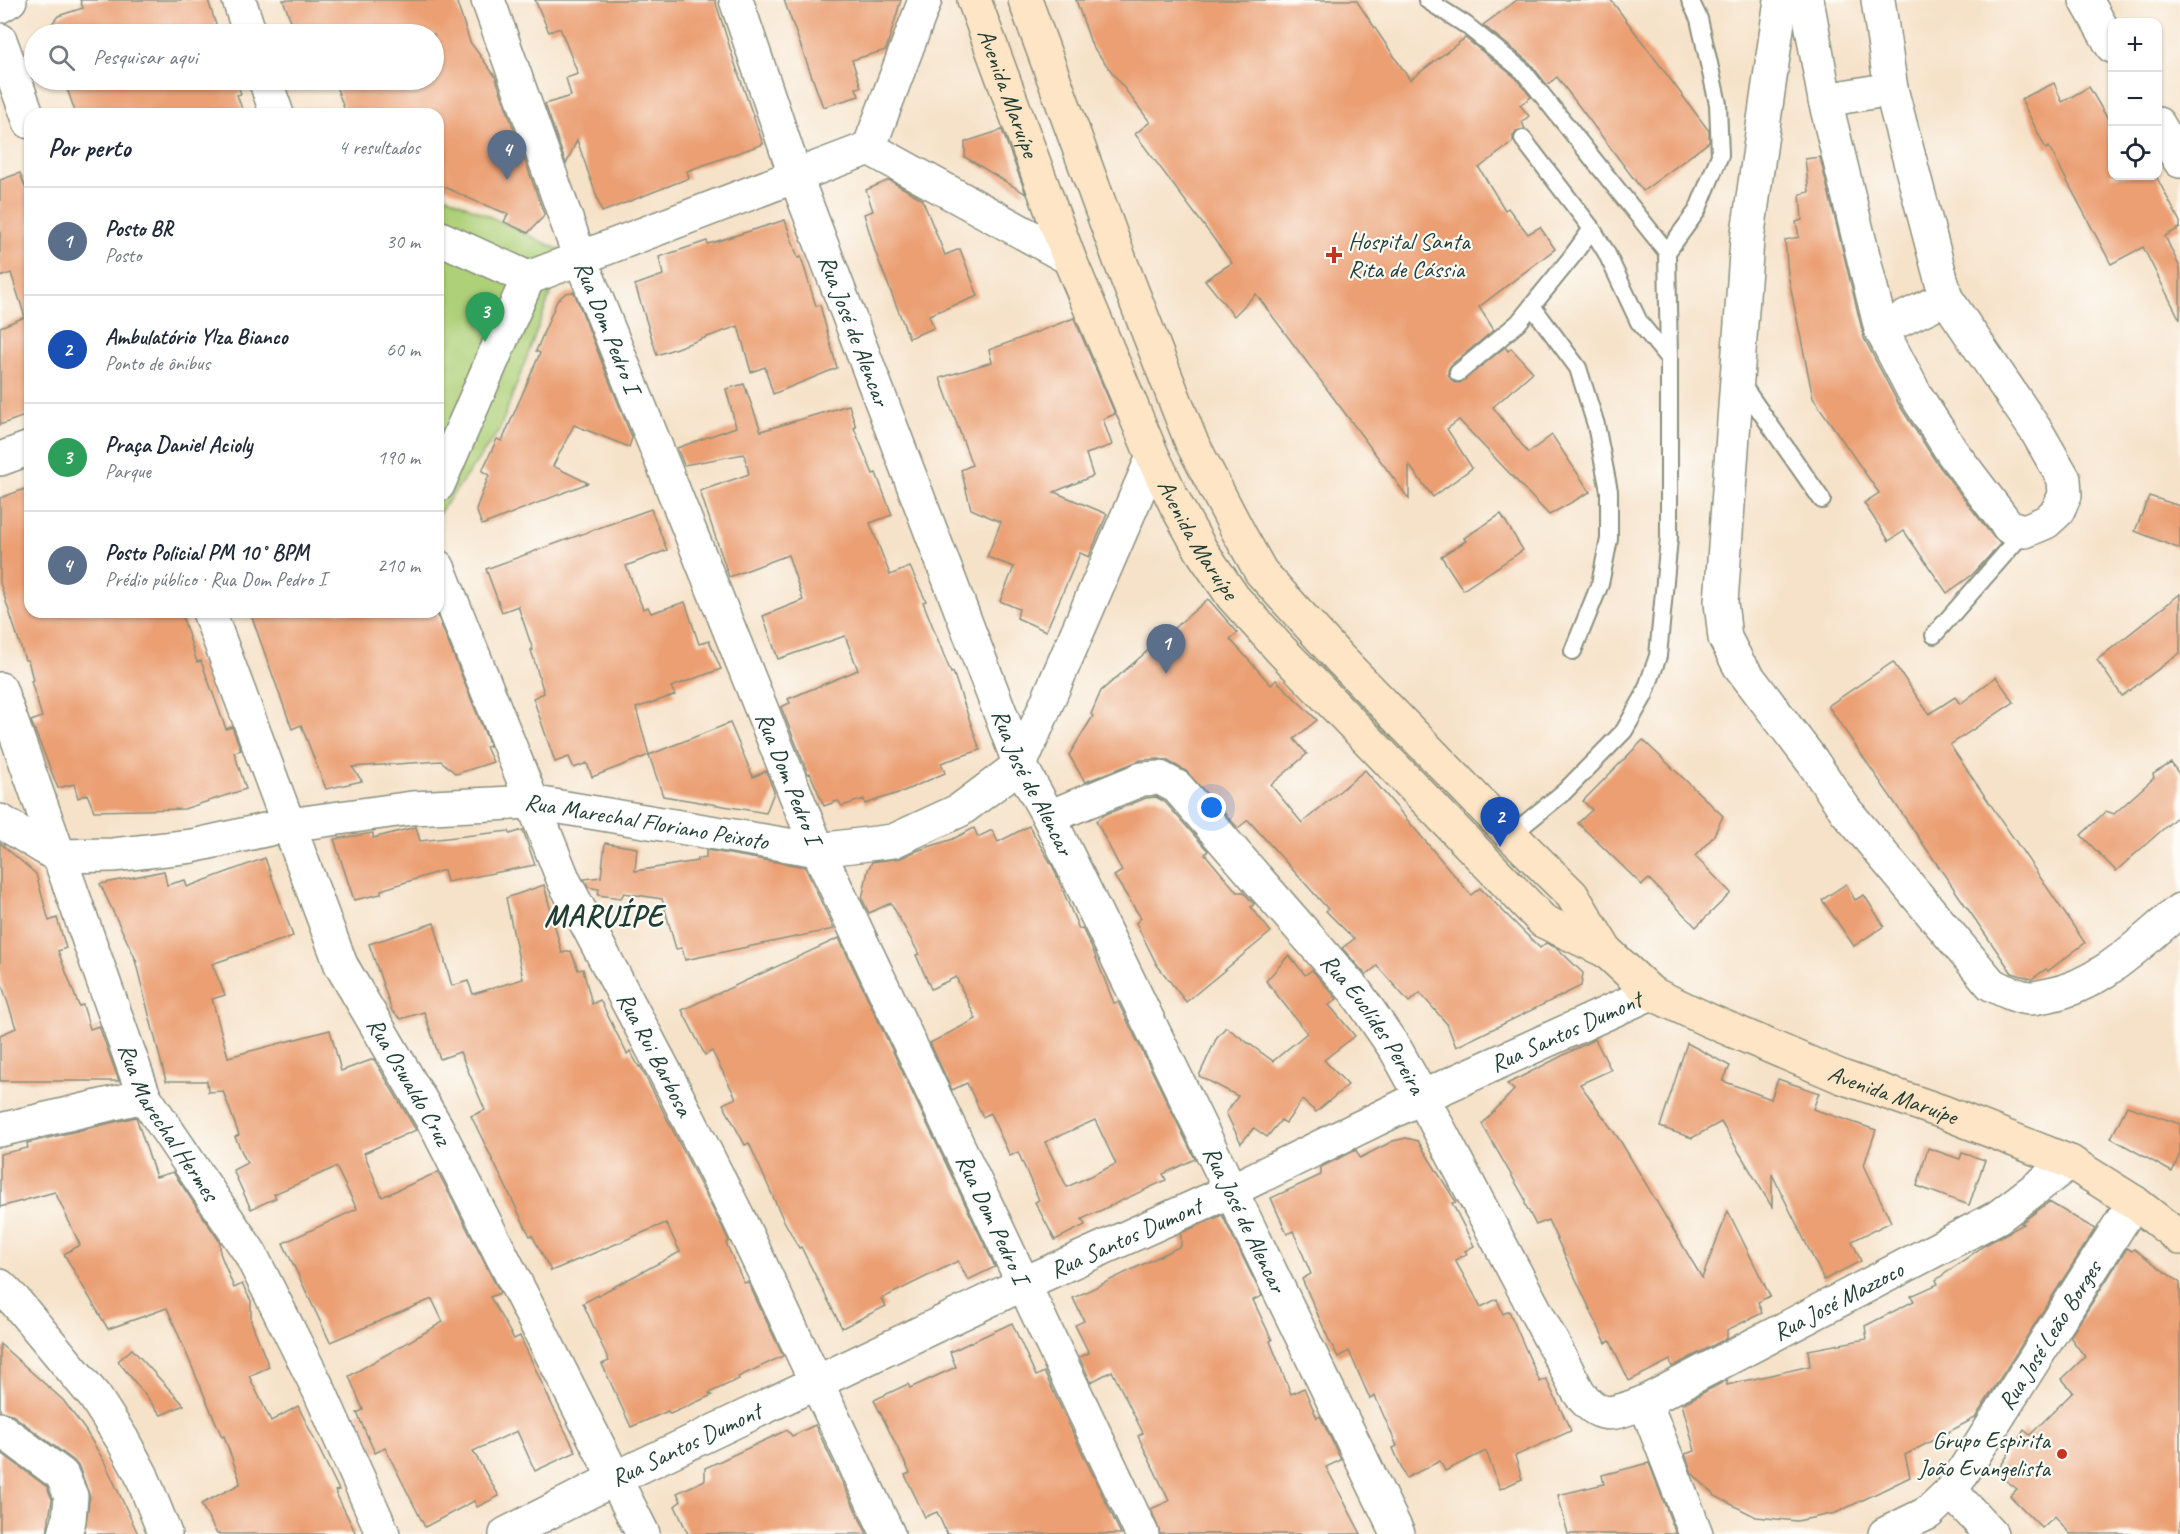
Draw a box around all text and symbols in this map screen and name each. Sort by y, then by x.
map controls [2108,18,2162,180]
button: + [2108,18,2162,72]
search box [24,24,444,90]
street label: Avenida Maruípe [971,24,1046,163]
icon: search [45,41,78,74]
text: Pesquisar aqui [93,43,198,71]
button: − [2108,72,2162,126]
button: locate [2108,126,2162,180]
pin: 4 [488,130,526,180]
text: Por perto [48,131,130,164]
text: 4 resultados [338,135,420,160]
text: Posto BR [105,215,173,243]
place label: Hospital Santa Rita de Cássia [1348,226,1471,284]
text: 1 [63,229,72,254]
text: 30 m [386,229,420,254]
text: Posto [105,243,141,268]
marker: Hospital Santa Rita de Cássia [1325,246,1343,264]
street label: Rua José de Alencar [812,251,897,412]
street label: Rua Dom Pedro I [568,257,649,402]
pin: 3 [466,292,504,342]
text: Ambulatório Ylza Bianco [105,323,288,351]
text: 2 [63,337,72,362]
text: 60 m [386,337,420,362]
text: Ponto de ônibus [105,351,210,376]
text: Praça Daniel Acioly [105,431,252,459]
text: 3 [63,445,72,470]
text: 190 m [377,445,420,470]
text: Parque [105,459,151,484]
street label: Avenida Maruípe [1151,475,1247,607]
text: Posto Policial PM 10˚ BPM [105,539,309,567]
text: 4 [63,553,72,578]
text: 210 m [377,553,420,578]
text: Prédio público · Rua Dom Pedro I [105,567,326,592]
pin: 1 [1146,624,1186,674]
street label: Rua José de Alencar [985,705,1081,862]
street label: Rua Dom Pedro I [749,708,831,853]
street label: Rua Marechal Floriano Peixoto [523,786,772,857]
your location [1197,793,1226,822]
pin: 2 [1480,798,1520,847]
district label: MARUÍPE [544,897,666,935]
street label: Rua Euclídes Pereira [1314,947,1433,1100]
street label: Rua Santos Dumont [1486,983,1649,1079]
street label: Rua Rui Barbosa [610,987,700,1123]
street label: Rua Oswaldo Cruz [360,1012,459,1152]
street label: Rua Marechal Hermes [112,1039,227,1209]
street label: Avenida Maruípe [1824,1058,1964,1132]
street label: Rua José de Alencar [1197,1141,1294,1299]
street label: Rua Dom Pedro I [949,1150,1038,1293]
street label: Rua Santos Dumont [1045,1189,1209,1285]
street label: Rua José Leão Borges [1991,1253,2109,1416]
street label: Rua José Mazzoco [1768,1254,1910,1347]
street label: Rua Santos Dumont [606,1395,769,1493]
place label: Grupo Espirita João Evangelista [1917,1425,2051,1483]
marker: Grupo Espirita João Evangelista [2055,1447,2069,1461]

